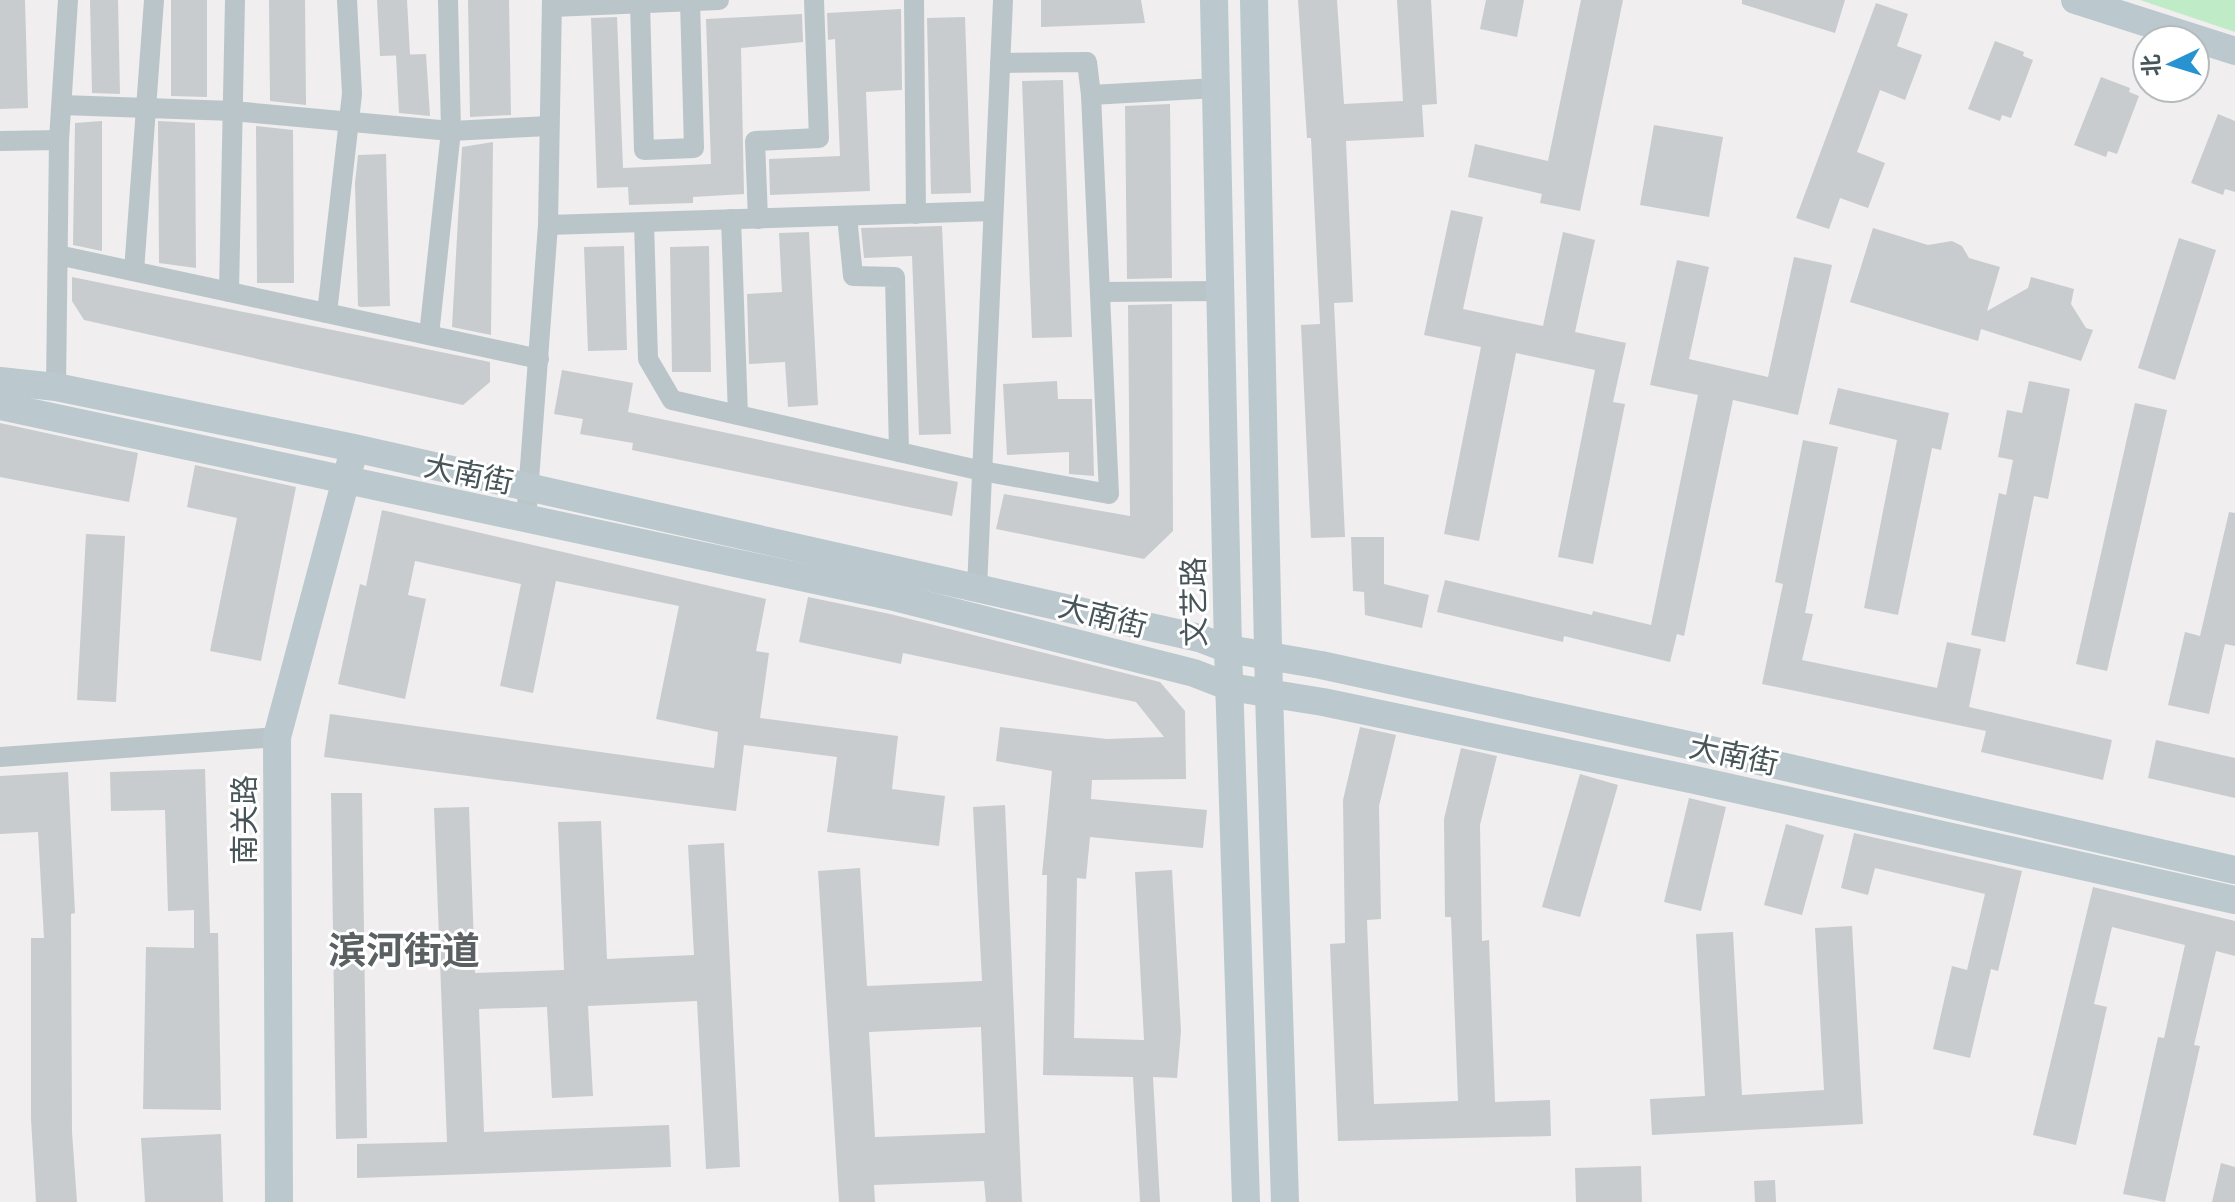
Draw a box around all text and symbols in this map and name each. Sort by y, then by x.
north arrow [2131,24,2211,104]
text: 北 [2136,53,2166,77]
street label: 大南街 [421,445,517,501]
street label: 文艺路 [1173,557,1213,647]
street label: 大南街 [1055,585,1151,645]
street label: 大南街 [1686,726,1782,782]
street label: 南关路 [224,775,263,865]
district label: 滨河街道 [328,925,480,974]

